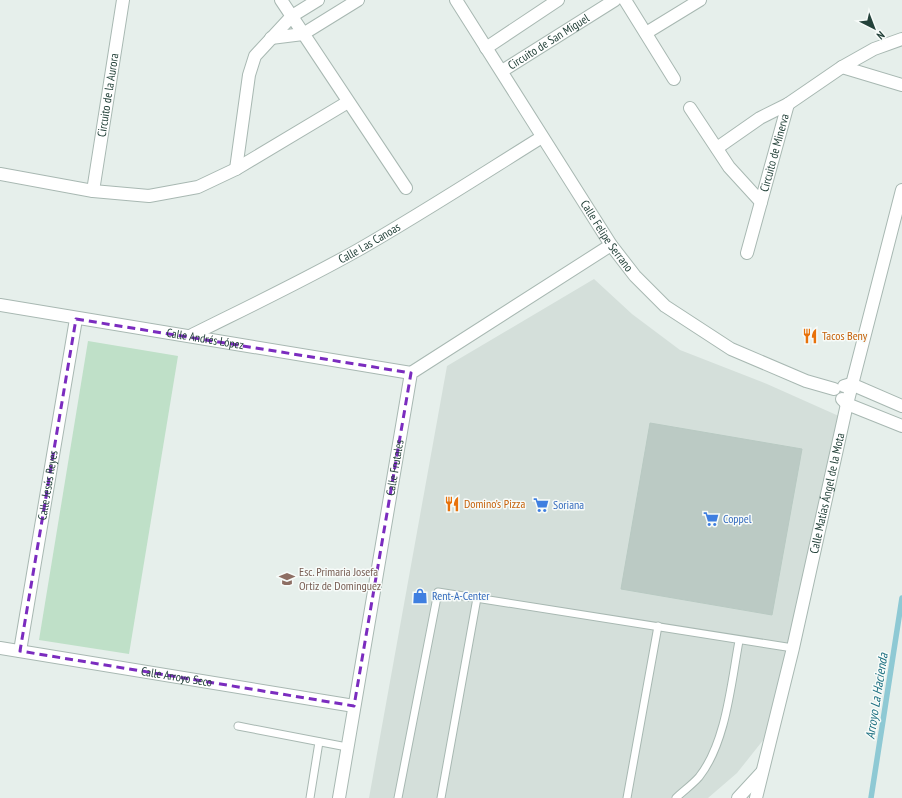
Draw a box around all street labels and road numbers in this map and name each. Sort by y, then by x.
street label: Circuito de San Miguel [505,10,592,73]
street label: Circuito de la Aurora [94,52,122,138]
street label: Circuito de Minerva [756,112,792,193]
street label: Calle Felipe Serrano [578,197,637,274]
street label: Calle Las Canoas [336,219,403,266]
street label: Calle Andrés López [166,325,245,352]
street label: Calle Matías Ángel de la Mota [806,431,847,555]
street label: Calle Frutales [382,438,407,497]
street label: Calle Jesús Reyes [34,449,61,521]
street label: Calle Arroyo Seco [140,663,213,690]

